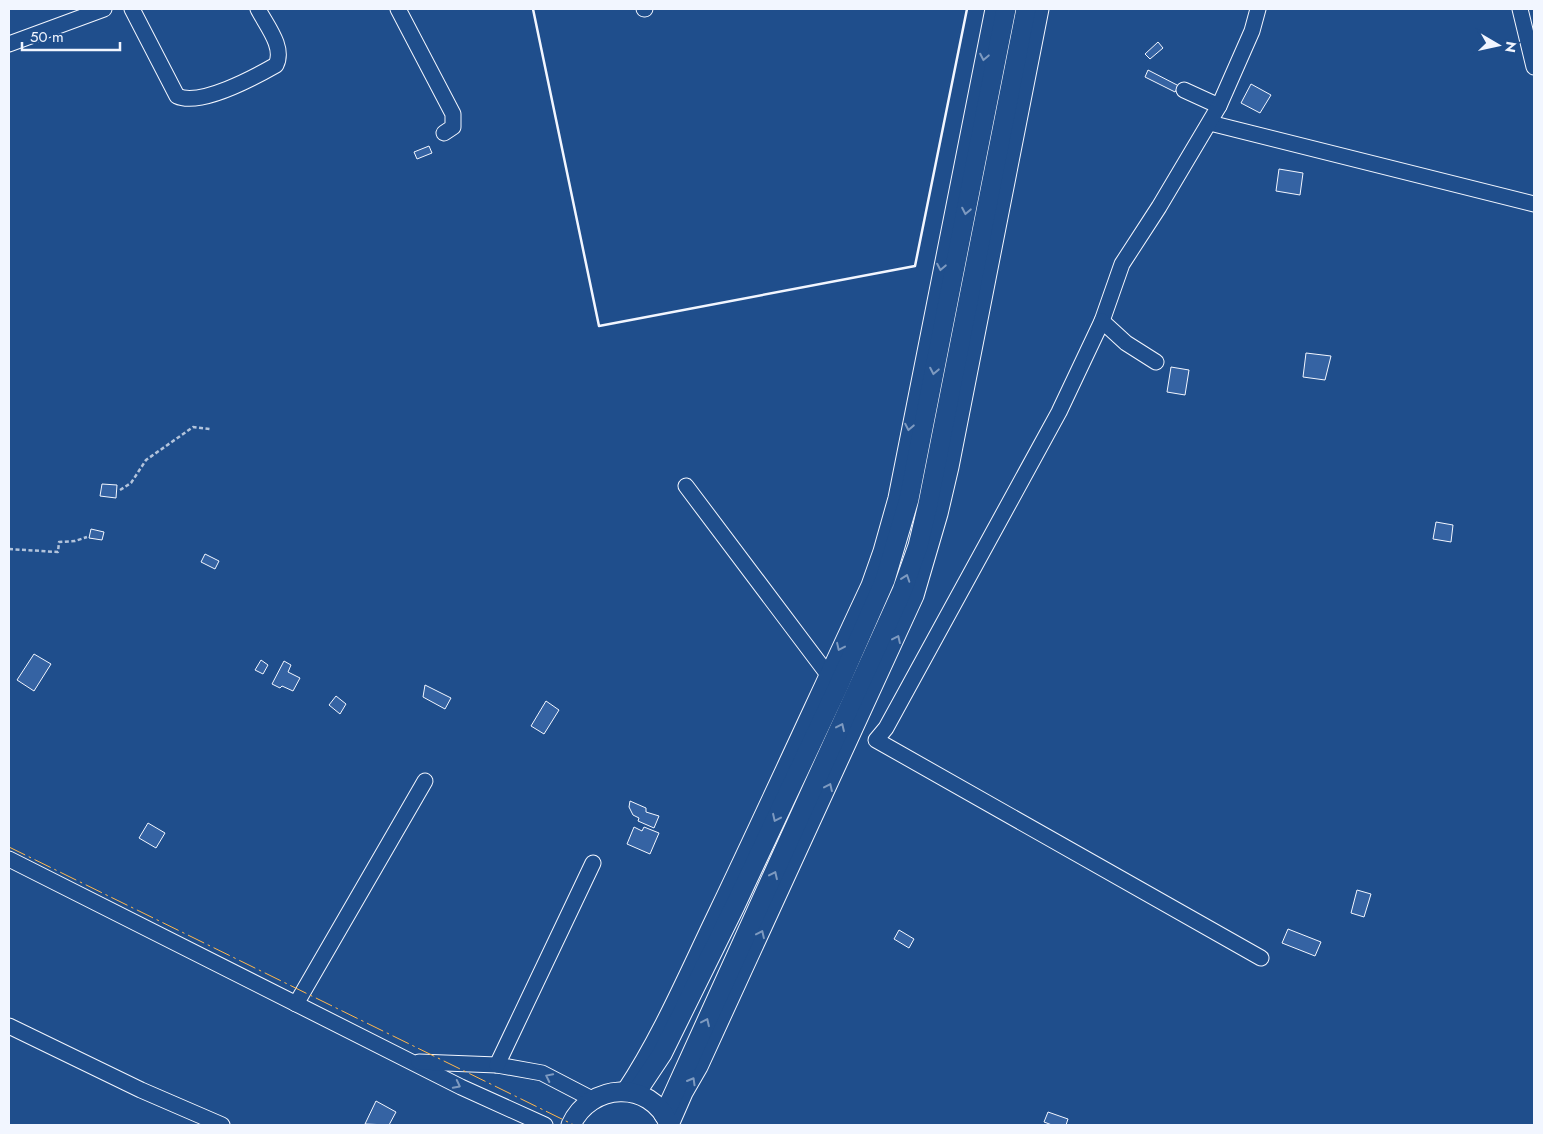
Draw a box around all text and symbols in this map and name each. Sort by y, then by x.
scale bar [22,20,120,52]
north arrow [1473,20,1523,70]
text: 50 m [30,26,64,48]
text: N [1500,40,1522,54]
one-way arrow [979,52,990,61]
one-way arrow [961,207,972,216]
one-way arrow [936,263,947,272]
one-way arrow [930,366,940,375]
one-way arrow [904,422,915,431]
one-way arrow [900,575,910,583]
one-way arrow [890,635,901,644]
one-way arrow [836,642,846,651]
one-way arrow [835,723,846,732]
one-way arrow [823,783,833,792]
one-way arrow [772,813,782,822]
one-way arrow [767,871,778,880]
one-way arrow [755,931,765,940]
one-way arrow [699,1018,710,1027]
one-way arrow [545,1073,554,1083]
one-way arrow [685,1078,695,1087]
one-way arrow [452,1079,461,1089]

